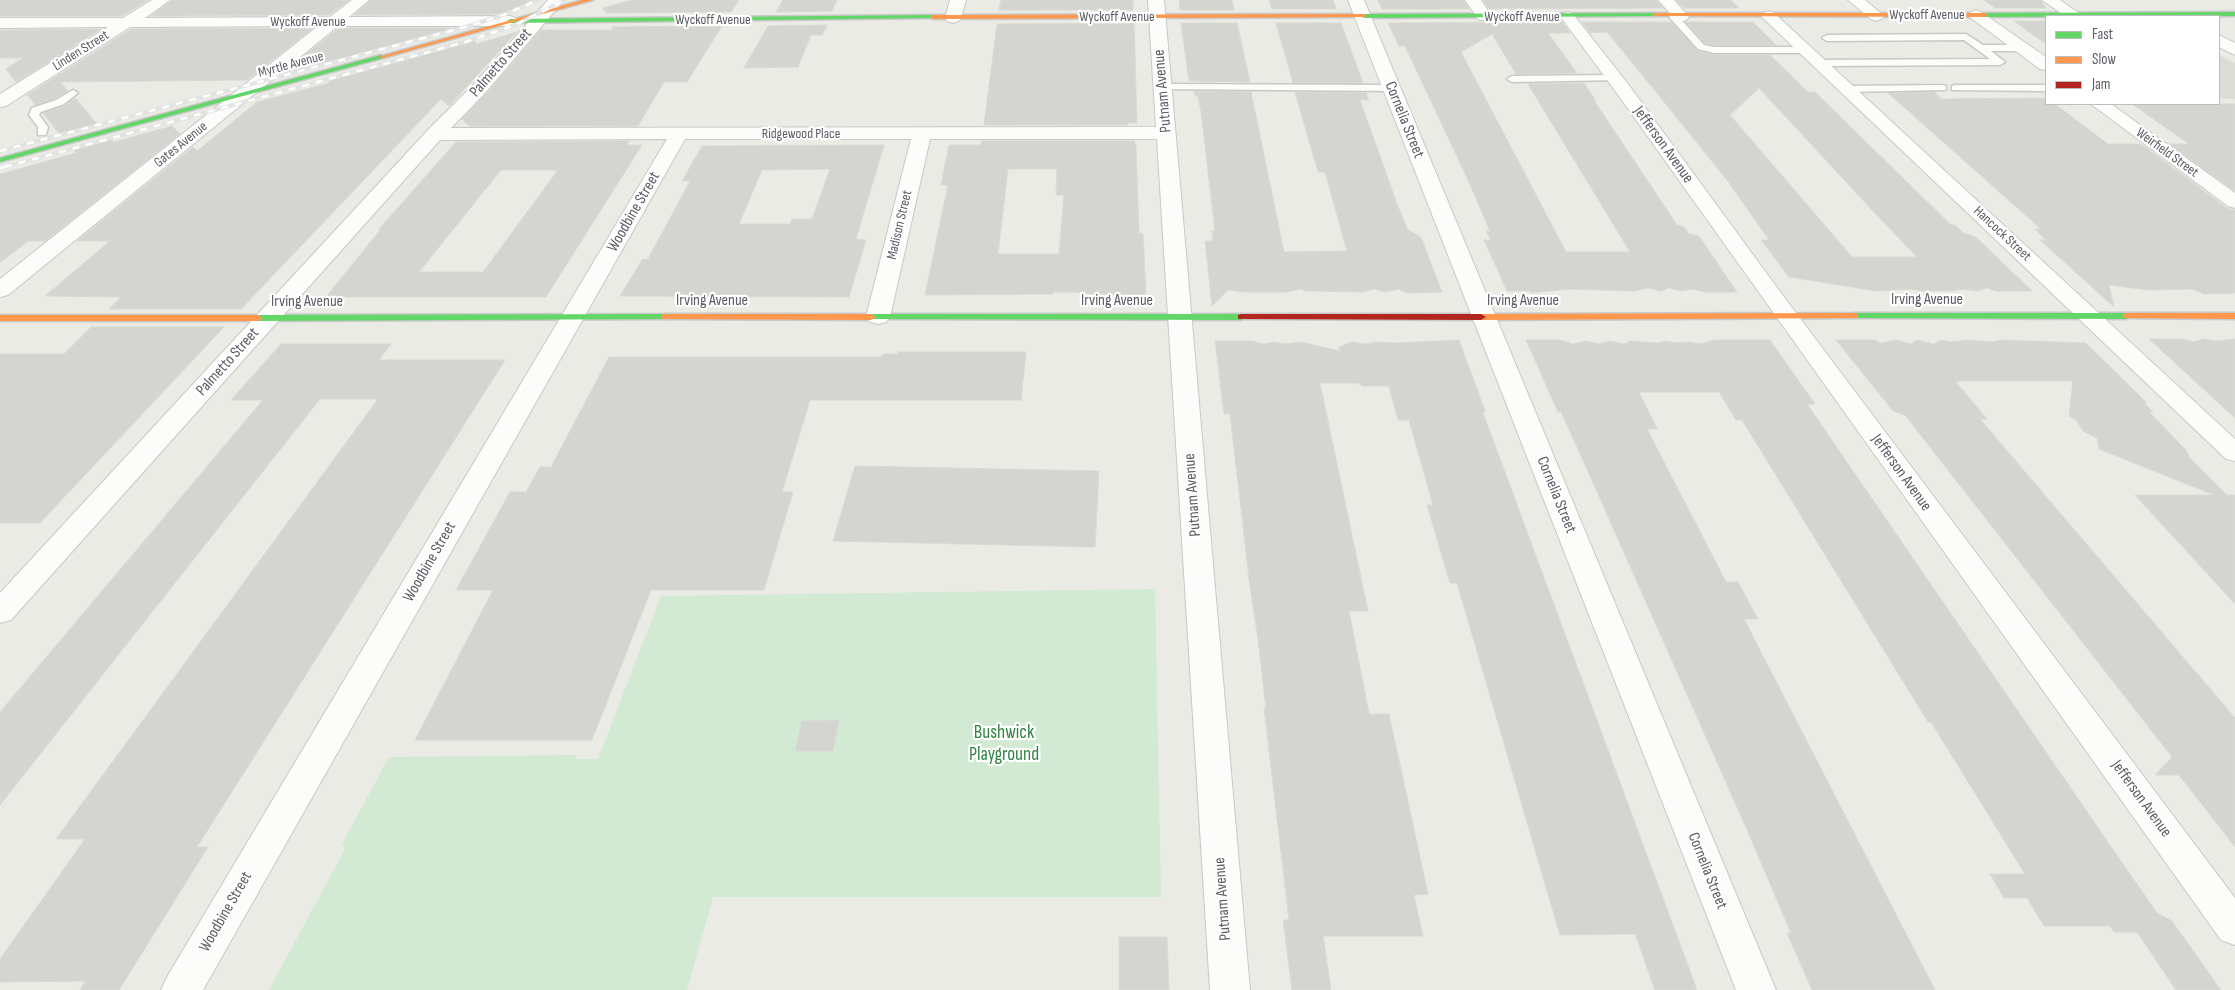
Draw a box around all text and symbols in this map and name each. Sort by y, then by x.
street label: Wyckoff Avenue [1889,7,1965,23]
street label: Wyckoff Avenue [1079,9,1155,25]
street label: Wyckoff Avenue [1484,9,1560,25]
street label: Wyckoff Avenue [675,12,751,28]
street label: Wyckoff Avenue [270,14,346,30]
legend [2045,15,2220,105]
street label: Palmetto Street [466,25,536,101]
text: Fast [2092,25,2113,44]
street label: Linden Street [50,27,112,75]
street label: Myrtle Avenue [257,48,325,82]
street label: Putnam Avenue [1150,49,1176,133]
text: Slow [2092,50,2116,69]
text: Jam [2092,75,2110,94]
street label: Cornelia Street [1380,79,1428,161]
street label: Jefferson Avenue [1629,103,1697,187]
street label: Gates Avenue [151,118,211,172]
street label: Weirfield Street [2132,125,2202,181]
street label: Ridgewood Place [762,126,840,142]
street label: Woodbine Street [603,169,665,255]
street label: Madison Street [884,189,916,261]
street label: Hancock Street [1970,203,2034,265]
street label: Irving Avenue [1891,290,1963,310]
street label: Irving Avenue [676,291,748,311]
street label: Irving Avenue [1081,291,1153,311]
street label: Irving Avenue [1487,291,1559,311]
street label: Irving Avenue [271,292,343,312]
street label: Palmetto Street [192,324,264,400]
street label: Jefferson Avenue [1867,431,1935,515]
street label: Putnam Avenue [1181,453,1205,537]
street label: Cornelia Street [1532,454,1580,536]
street label: Woodbine Street [399,519,461,605]
park label: Bushwick Playground [969,722,1039,766]
street label: Jefferson Avenue [2107,757,2175,841]
street label: Cornelia Street [1683,830,1731,912]
street label: Putnam Avenue [1211,857,1235,941]
street label: Woodbine Street [195,869,257,955]

